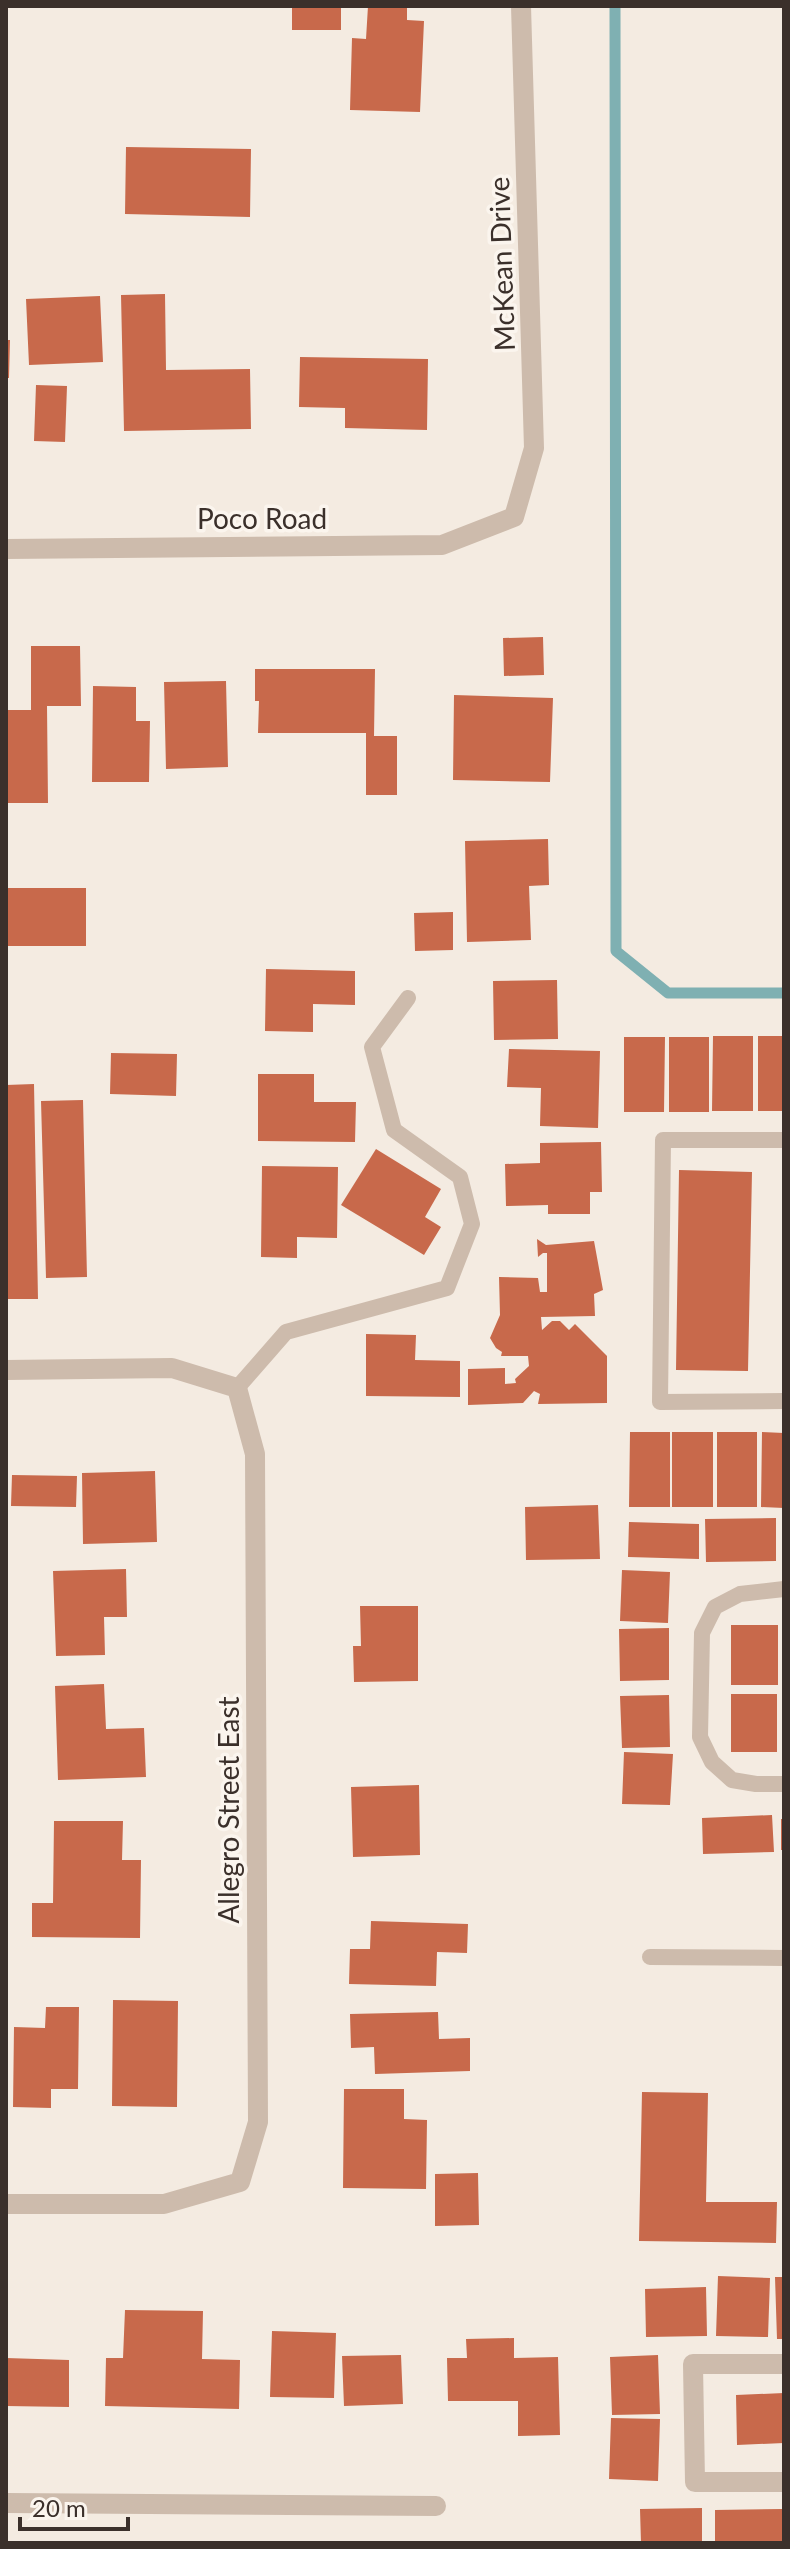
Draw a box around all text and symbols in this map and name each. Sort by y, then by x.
street label: McKean Drive [481,176,521,352]
street label: Poco Road [197,501,327,535]
street label: Allegro Street East [211,1696,245,1924]
scale bar [20,2481,128,2531]
text: 20 m [32,2493,86,2522]

